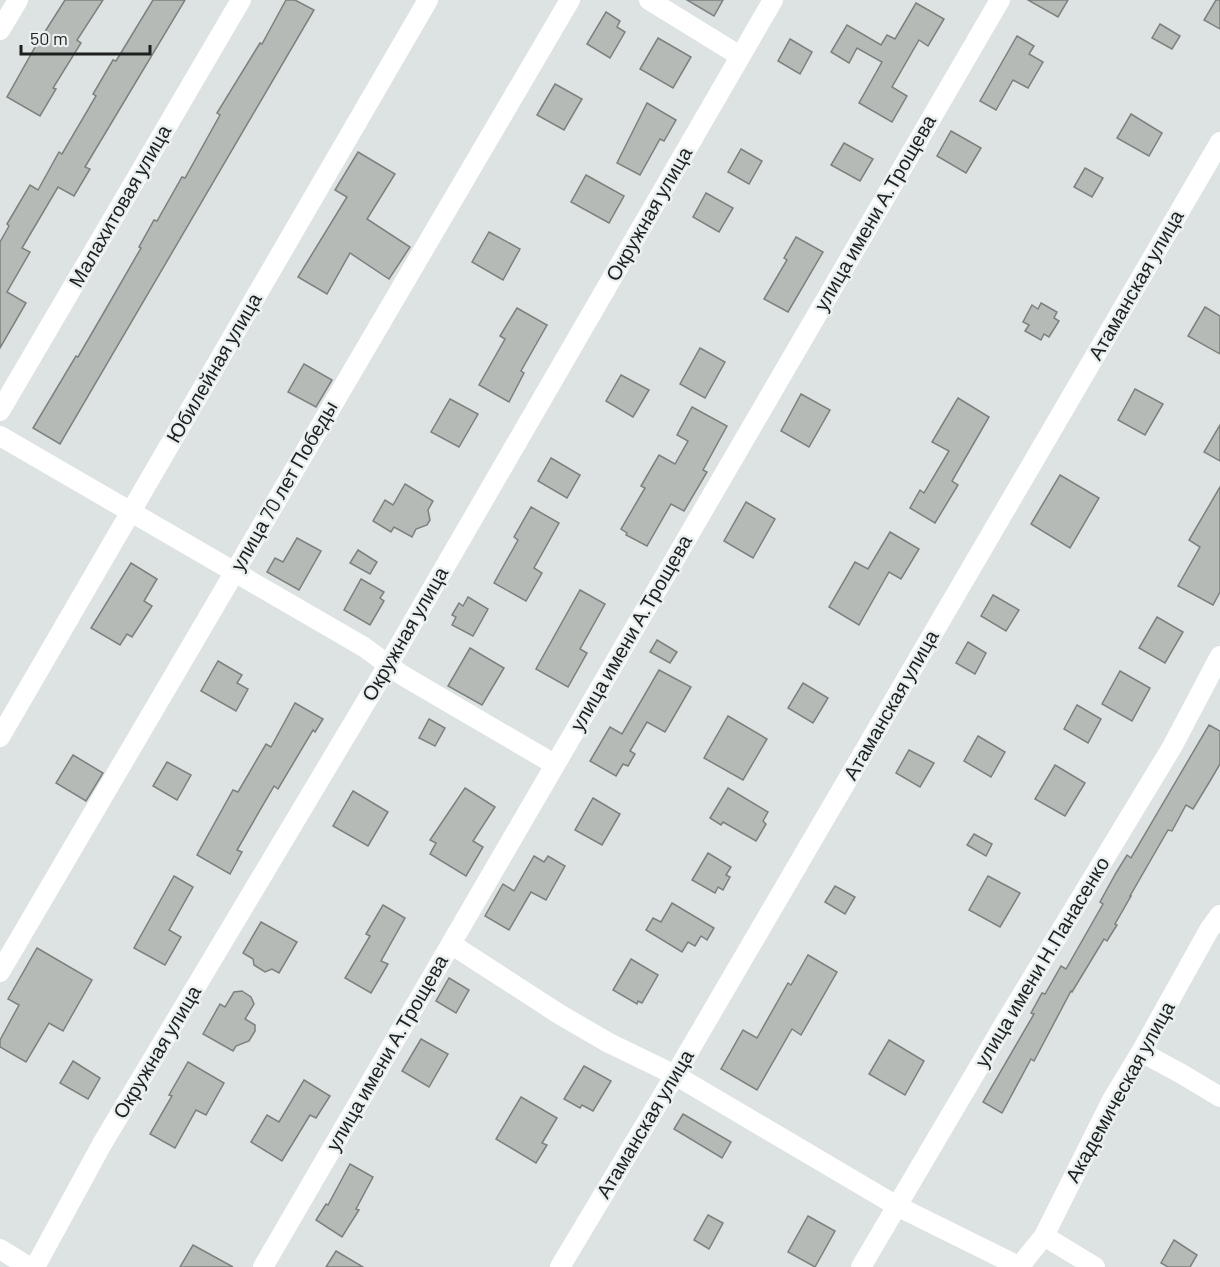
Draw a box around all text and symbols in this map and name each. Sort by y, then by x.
scale bar [21,18,150,56]
text: 50 m [30,27,68,49]
street label: улица имени А.Трощева [808,109,941,315]
street label: Малахитовая улица [63,119,176,291]
street label: Окружная улица [600,141,697,285]
street label: Атаманская улица [1082,205,1188,364]
street label: Юбилейная улица [161,288,266,447]
street label: улица 70 лет Победы [225,396,342,575]
street label: улица имени А.Трощева [564,529,697,735]
street label: Окружная улица [356,561,453,705]
street label: Атаманская улица [837,625,943,784]
street label: улица имени Н.Панасенко [969,852,1114,1071]
street label: улица имени А.Трощева [320,949,453,1155]
street label: Окружная улица [107,980,206,1122]
street label: Академическая улица [1059,996,1179,1186]
street label: Атаманская улица [590,1044,698,1202]

